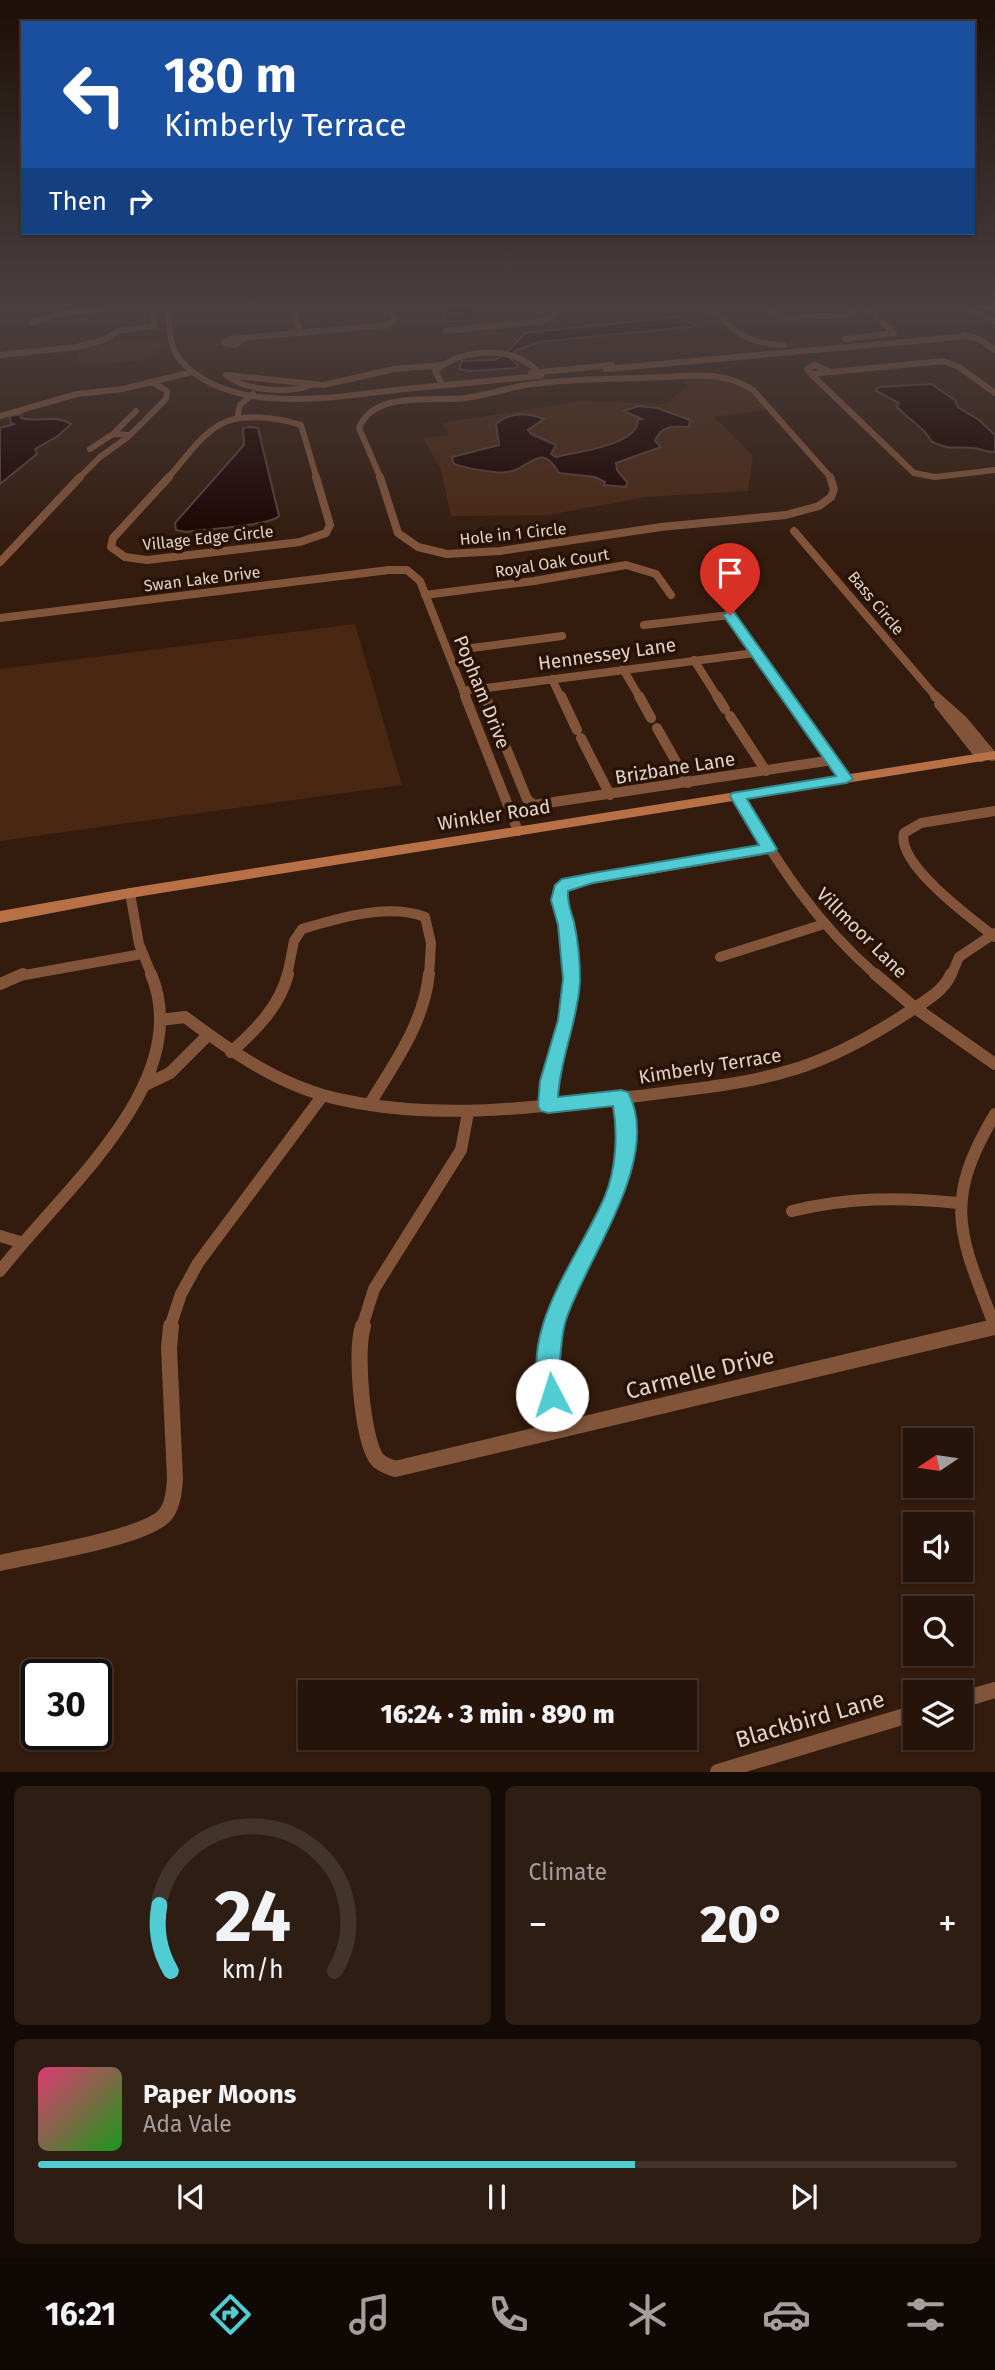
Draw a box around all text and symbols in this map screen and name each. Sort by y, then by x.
text: 180 m [164,46,297,105]
icon: left [49,49,140,140]
text: Kimberly Terrace [164,106,407,144]
icon: right [121,182,159,220]
text: Then [49,186,107,217]
street label: Hole in 1 Circle [459,519,567,549]
street label: Village Edge Circle [142,522,274,554]
pin [700,543,760,615]
street label: Royal Oak Court [494,545,611,581]
icon: arrive [711,554,749,592]
street label: Swan Lake Drive [143,562,261,596]
street label: Bass Circle [844,567,908,639]
street label: Popham Drive [449,632,515,752]
street label: Hennessey Lane [536,633,678,675]
street label: Brizbane Lane [613,747,737,789]
street label: Winkler Road [436,795,552,835]
street label: Villmoor Lane [812,883,912,983]
street label: Kimberly Terrace [637,1043,783,1089]
street label: Carmelle Drive [623,1341,777,1405]
position arrow [515,1358,589,1432]
north arrow [903,1428,973,1498]
map controls [903,1428,973,1750]
button: sound [903,1512,973,1582]
button: search [903,1596,973,1666]
speed limit sign: 30 [21,1659,112,1750]
button: layers [903,1680,973,1750]
street label: Blackbird Lane [732,1684,888,1754]
text: 16:24 · 3 min · 890 m [380,1699,615,1730]
text: Climate [529,1858,607,1886]
text: 24 [214,1874,291,1961]
text: 20° [700,1893,785,1956]
text: − [529,1901,548,1947]
text: + [938,1901,957,1947]
text: km/h [221,1955,283,1985]
text: Paper Moons [143,2079,296,2110]
text: Ada Vale [143,2110,232,2138]
icon: previous [172,2178,210,2216]
icon: pause [478,2178,516,2216]
icon: next [785,2178,823,2216]
icon: directions [206,2290,255,2339]
icon: music [345,2290,394,2339]
icon: phone [484,2290,533,2339]
icon: climate [623,2290,672,2339]
icon: car [762,2290,811,2339]
icon: filters [901,2290,950,2339]
text: 16:21 [45,2295,116,2333]

